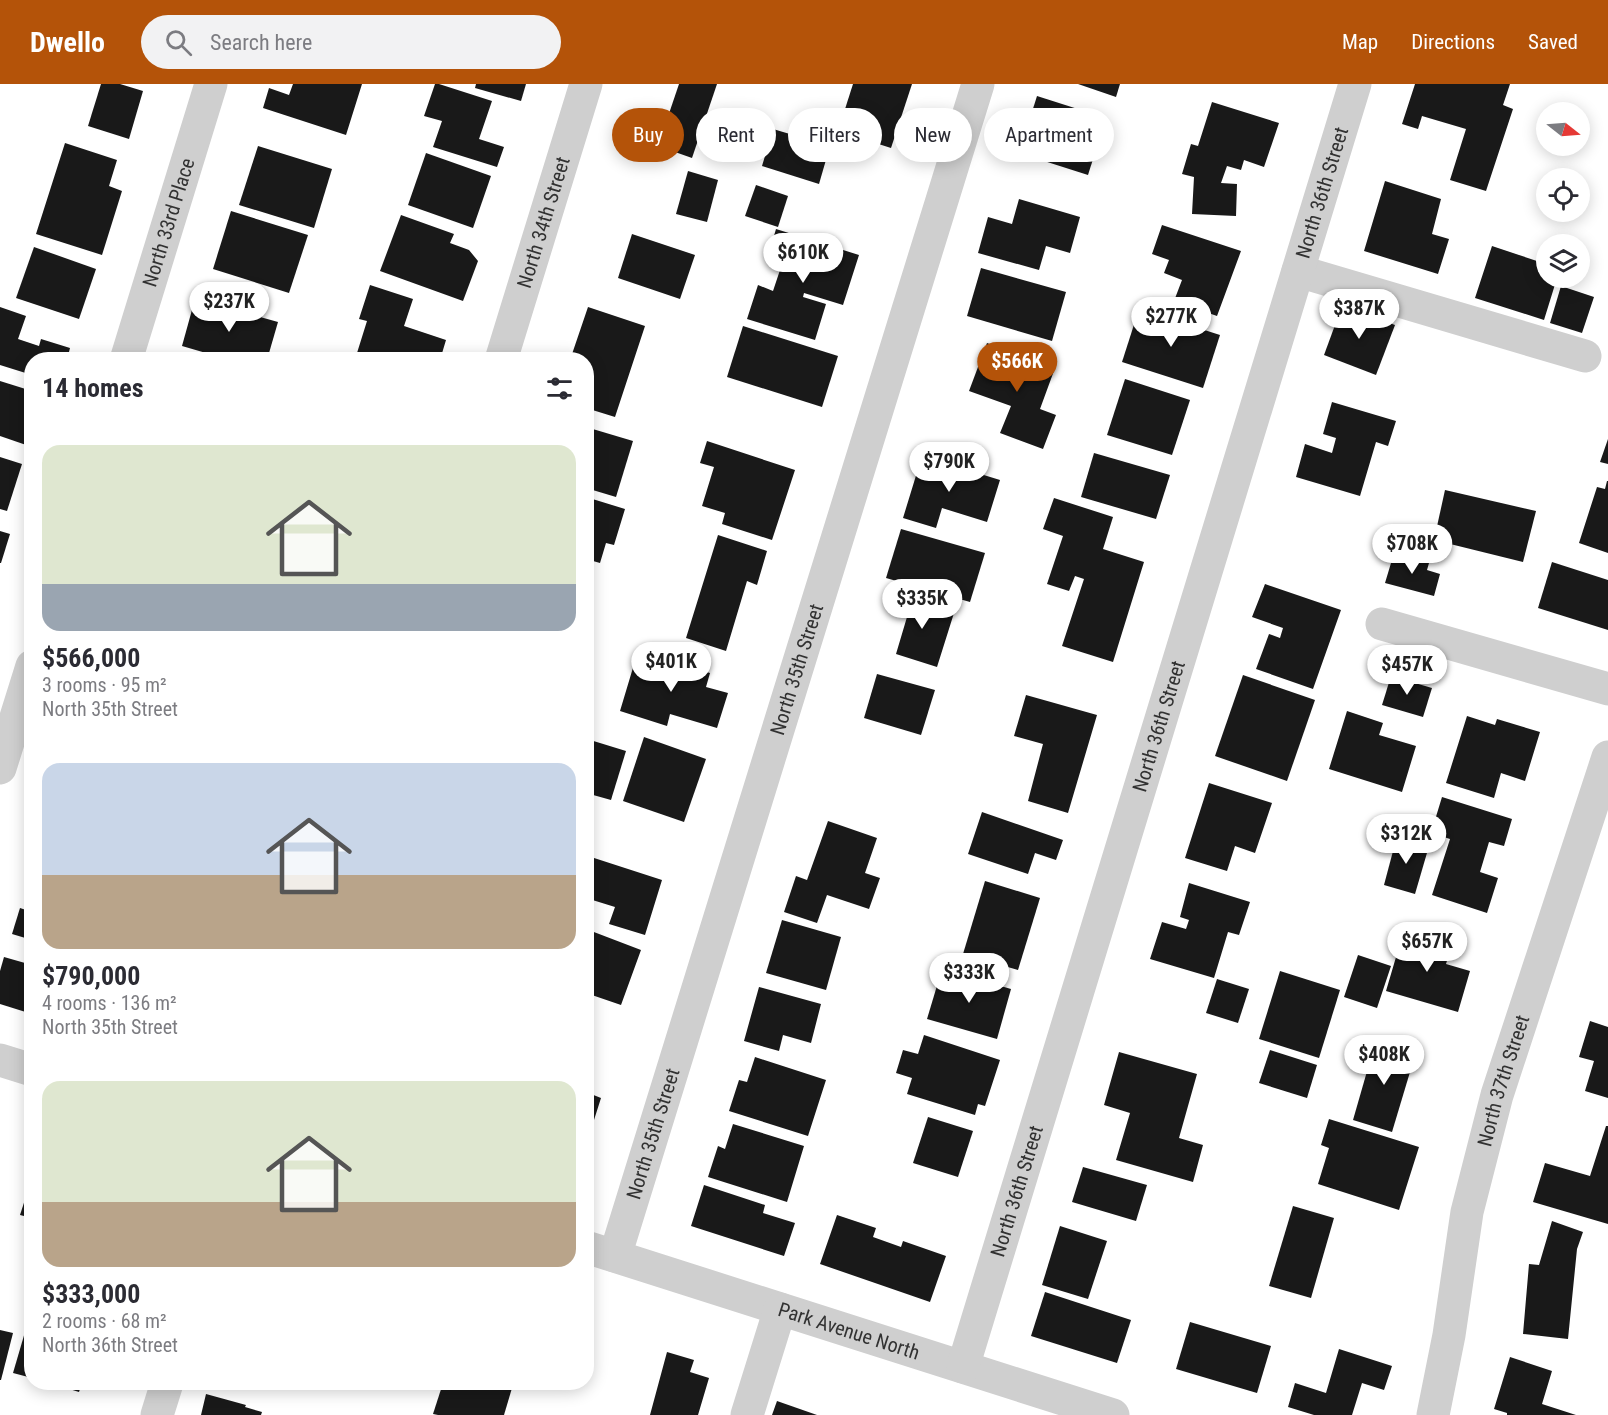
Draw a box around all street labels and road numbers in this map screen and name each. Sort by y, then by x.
street label: North 36th Street [1290,124,1353,261]
street label: North 34th Street [512,154,575,291]
street label: North 33rd Place [137,155,199,290]
street label: North 35th Street [765,601,828,738]
street label: North 36th Street [1127,658,1190,795]
street label: North 37th Street [1472,1012,1534,1149]
street label: North 35th Street [621,1065,684,1202]
street label: North 36th Street [985,1122,1048,1260]
street label: Park Avenue North [775,1297,923,1365]

